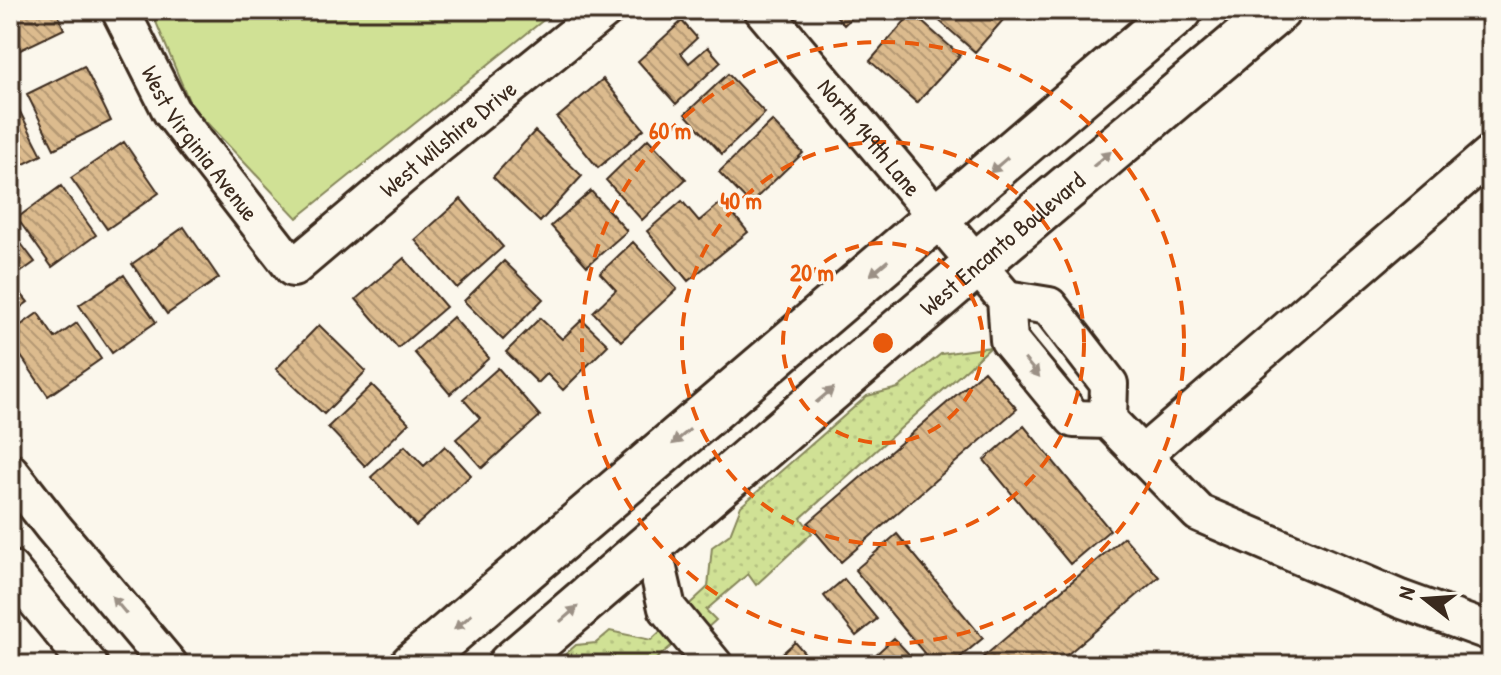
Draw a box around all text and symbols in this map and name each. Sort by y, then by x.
street label: West Virginia Avenue [135,60,267,228]
street label: North 149th Lane [811,71,929,203]
street label: West Wilshire Drive [373,72,523,204]
text: 60 m [649,114,691,146]
one-way arrow [1092,151,1112,168]
one-way arrow [989,156,1009,173]
street label: West Encanto Boulevard [913,164,1091,322]
text: 40 m [720,184,762,216]
text: 20 m [790,256,834,288]
one-way arrow [869,259,889,276]
centre of rings [869,329,897,357]
one-way arrow [1023,358,1040,378]
one-way arrow [815,387,835,404]
one-way arrow [671,427,690,445]
north arrow [1385,559,1465,639]
text: N [1390,583,1422,603]
one-way arrow [111,596,128,616]
one-way arrow [559,606,579,623]
one-way arrow [454,613,474,630]

